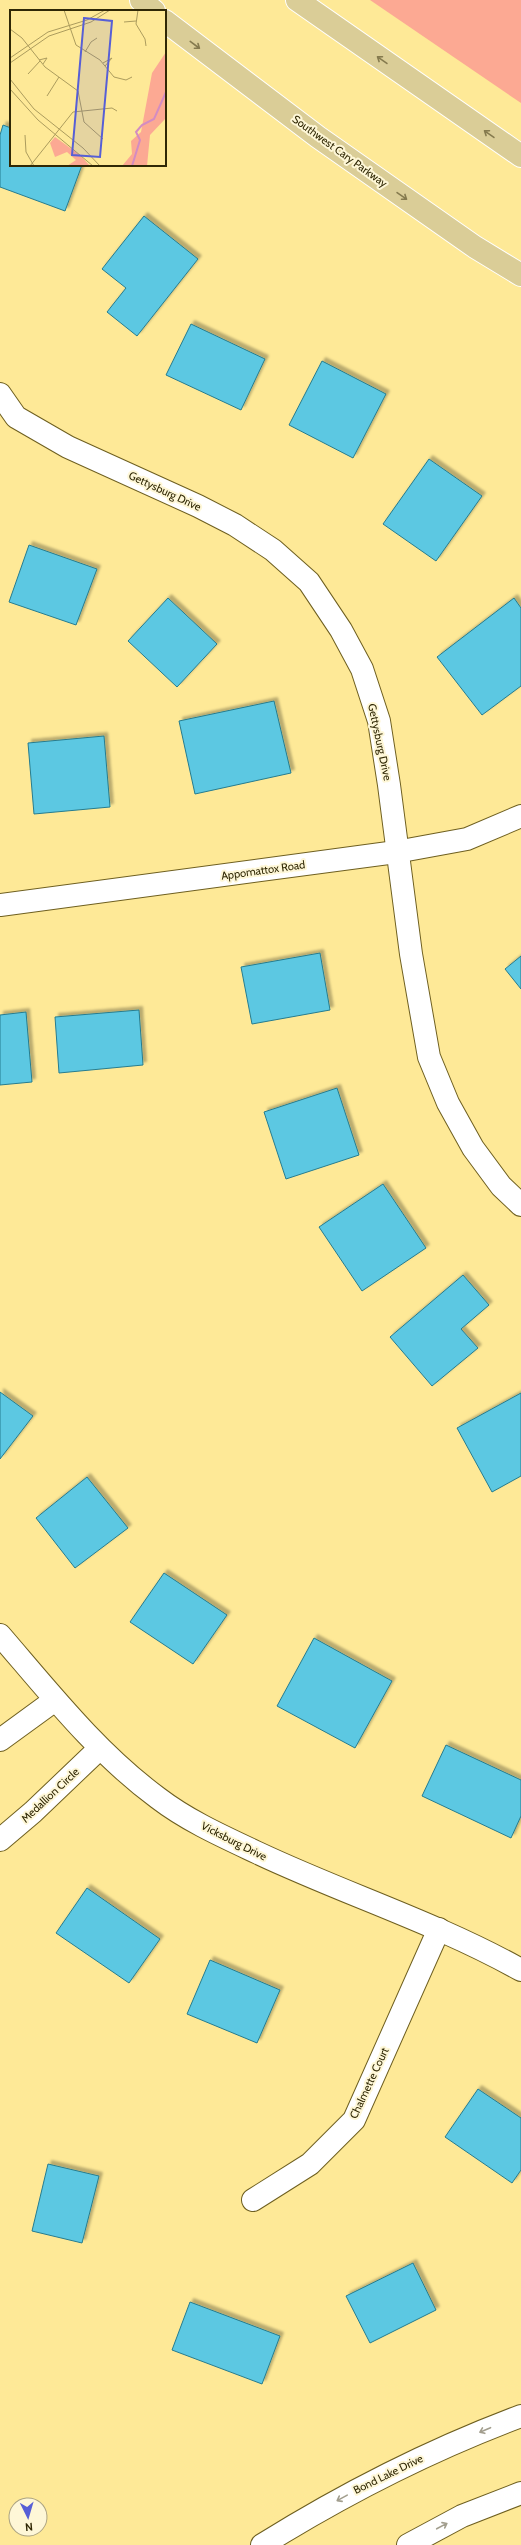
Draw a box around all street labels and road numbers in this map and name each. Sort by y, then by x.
street label: Southwest Cary Parkway [290,112,391,190]
street label: Gettysburg Drive [127,468,204,514]
street label: Gettysburg Drive [365,702,395,782]
street label: Appomattox Road [220,857,306,883]
street label: Medallion Circle [18,1764,82,1825]
street label: Vicksburg Drive [199,1818,270,1864]
street label: Chalmette Court [346,2045,392,2121]
street label: Bond Lake Drive [351,2451,425,2497]

